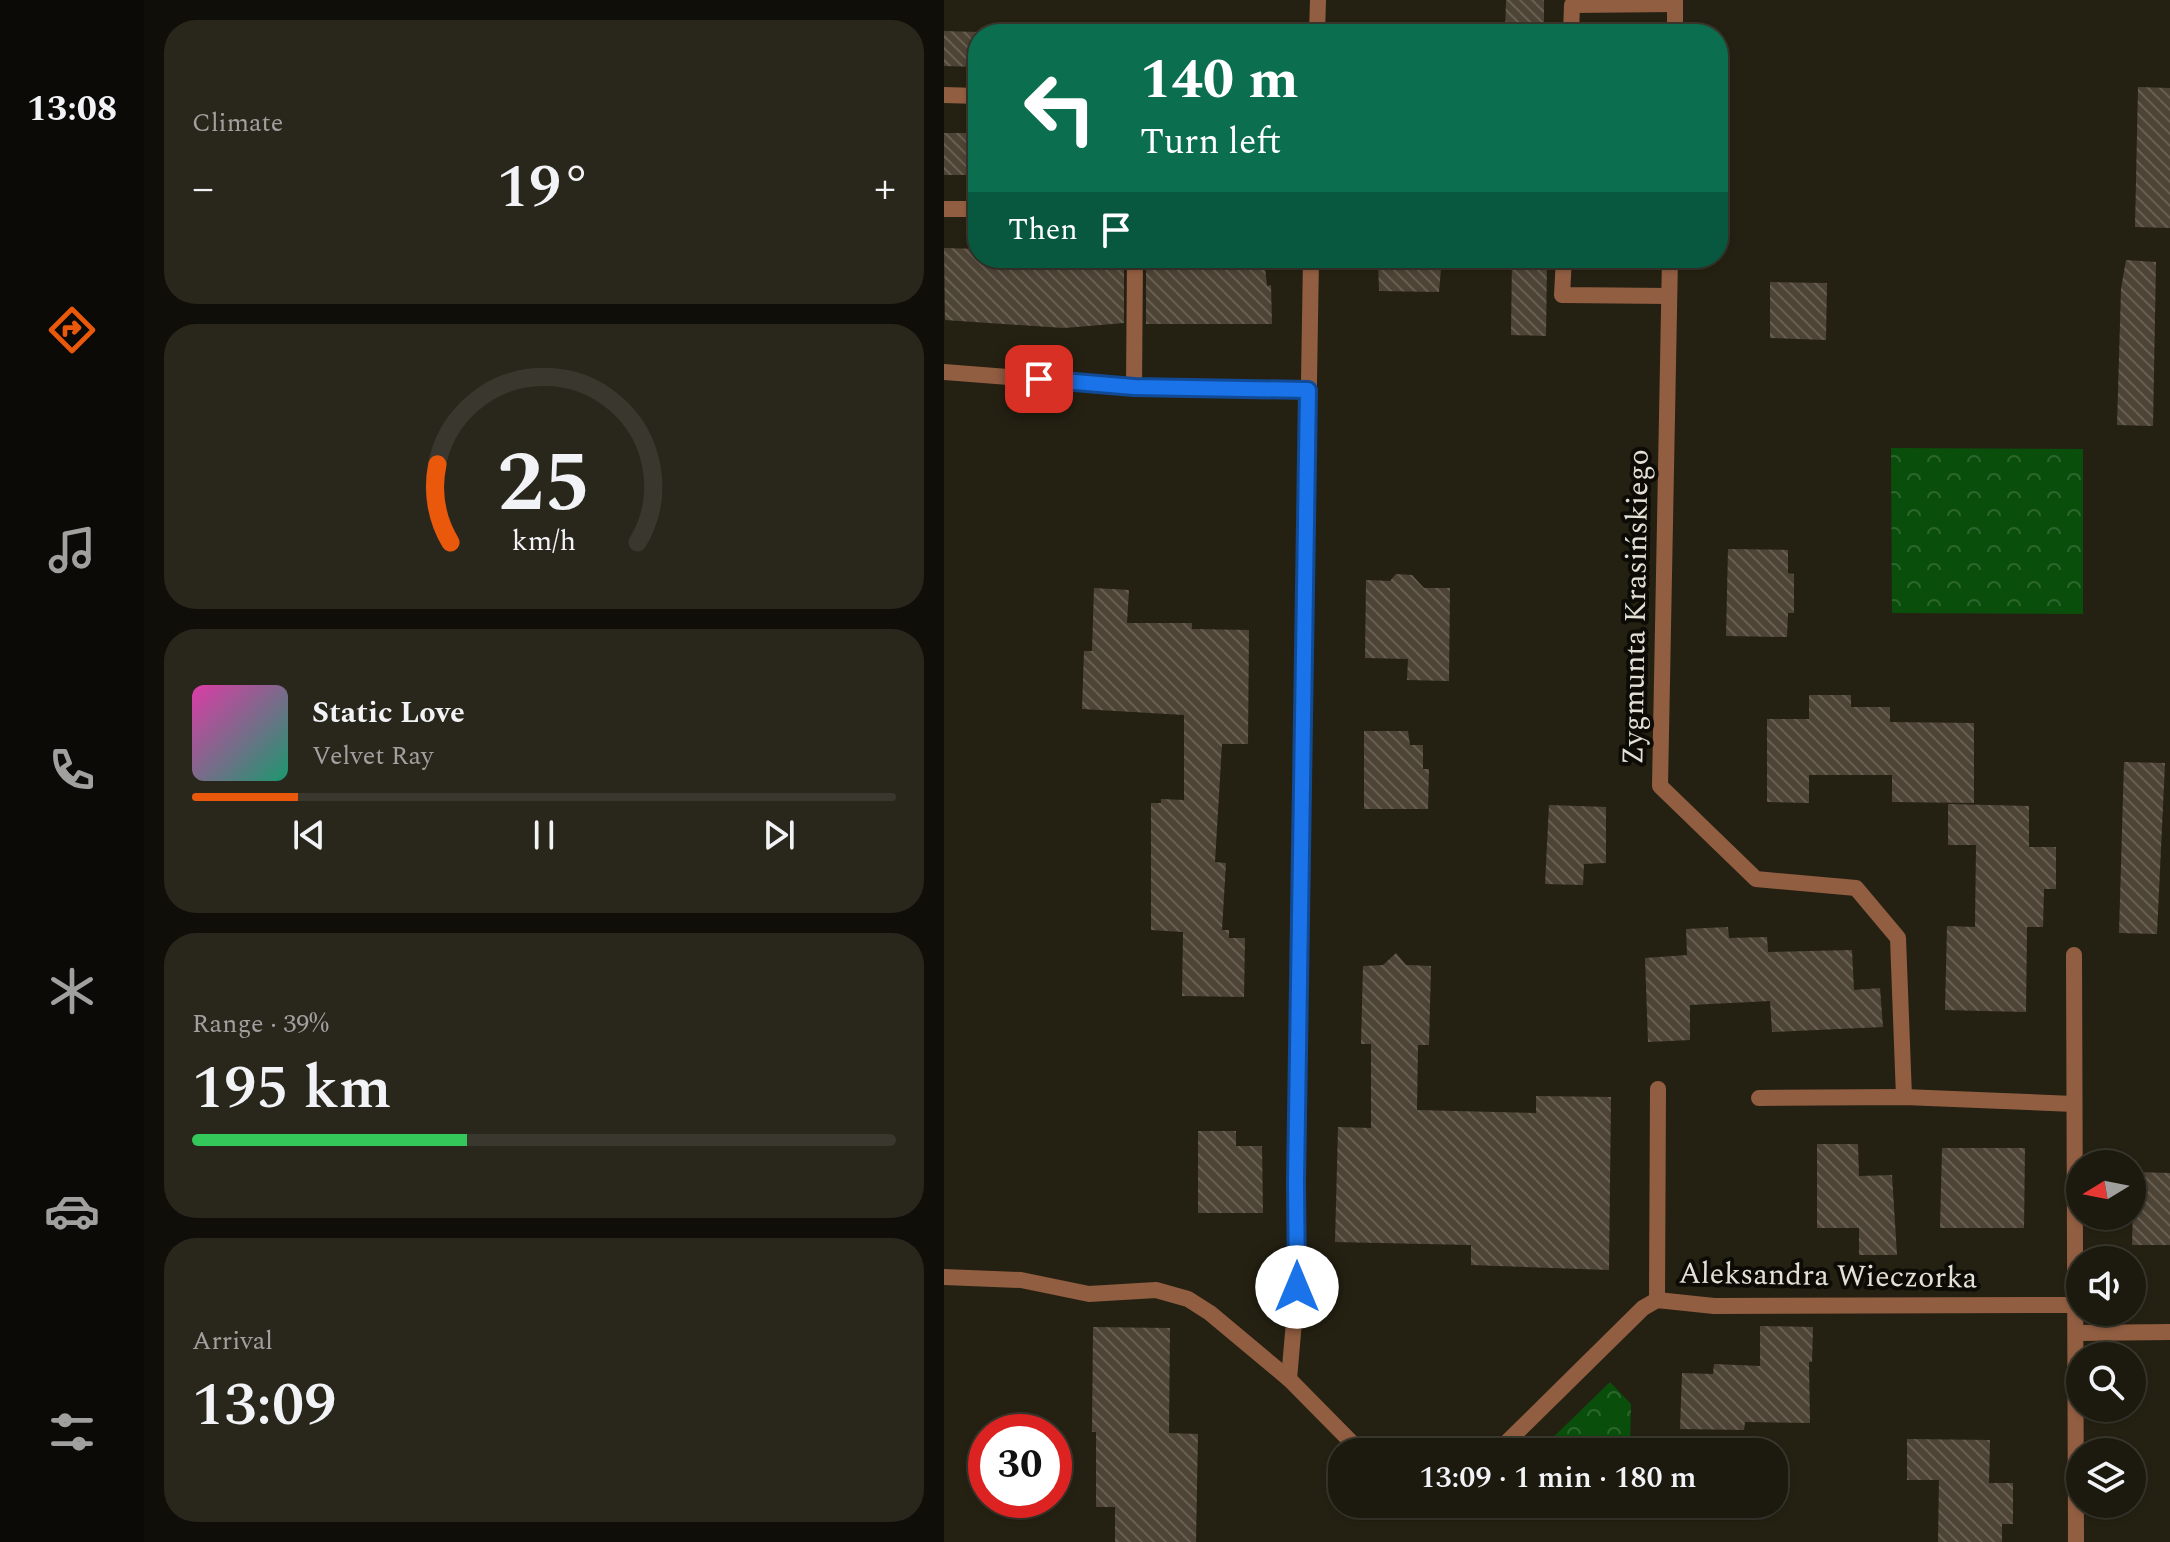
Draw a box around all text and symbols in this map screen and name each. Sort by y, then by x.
text: 140 m [1140,38,1299,123]
icon: left [1008,56,1112,160]
text: 13:08 [27,82,117,137]
text: Climate [192,103,283,143]
text: Turn left [1140,115,1281,170]
text: 19° [497,142,591,234]
text: − [192,155,214,222]
text: + [874,155,896,222]
text: Then [1008,207,1078,253]
icon: arrive [1094,208,1138,252]
icon: directions [44,302,100,358]
pin [1005,345,1073,413]
icon: arrive [1017,357,1061,401]
text: 25 [497,420,591,547]
street label: Zygmunta Krasińskiego [1610,449,1662,765]
text: km/h [512,520,576,563]
icon: music [44,522,100,578]
text: Static Love [312,690,465,736]
text: Velvet Ray [312,736,433,776]
icon: phone [44,742,100,798]
icon: previous [287,813,331,857]
icon: pause [522,813,566,857]
icon: next [757,813,801,857]
icon: climate [44,963,100,1019]
text: Range · 39% [192,1004,329,1044]
text: 195 km [192,1043,392,1135]
north arrow [2066,1150,2146,1230]
map controls [2066,1150,2146,1518]
icon: car [44,1183,100,1239]
position arrow [1255,1245,1339,1329]
button: sound [2066,1246,2146,1326]
street label: Aleksandra Wieczorka [1678,1250,1978,1302]
text: Arrival [192,1321,273,1361]
button: search [2066,1342,2146,1422]
text: 13:09 [192,1360,336,1452]
icon: filters [44,1404,100,1460]
speed limit sign: 30 [968,1414,1072,1518]
button: layers [2066,1438,2146,1518]
text: 13:09 · 1 min · 180 m [1419,1455,1697,1501]

